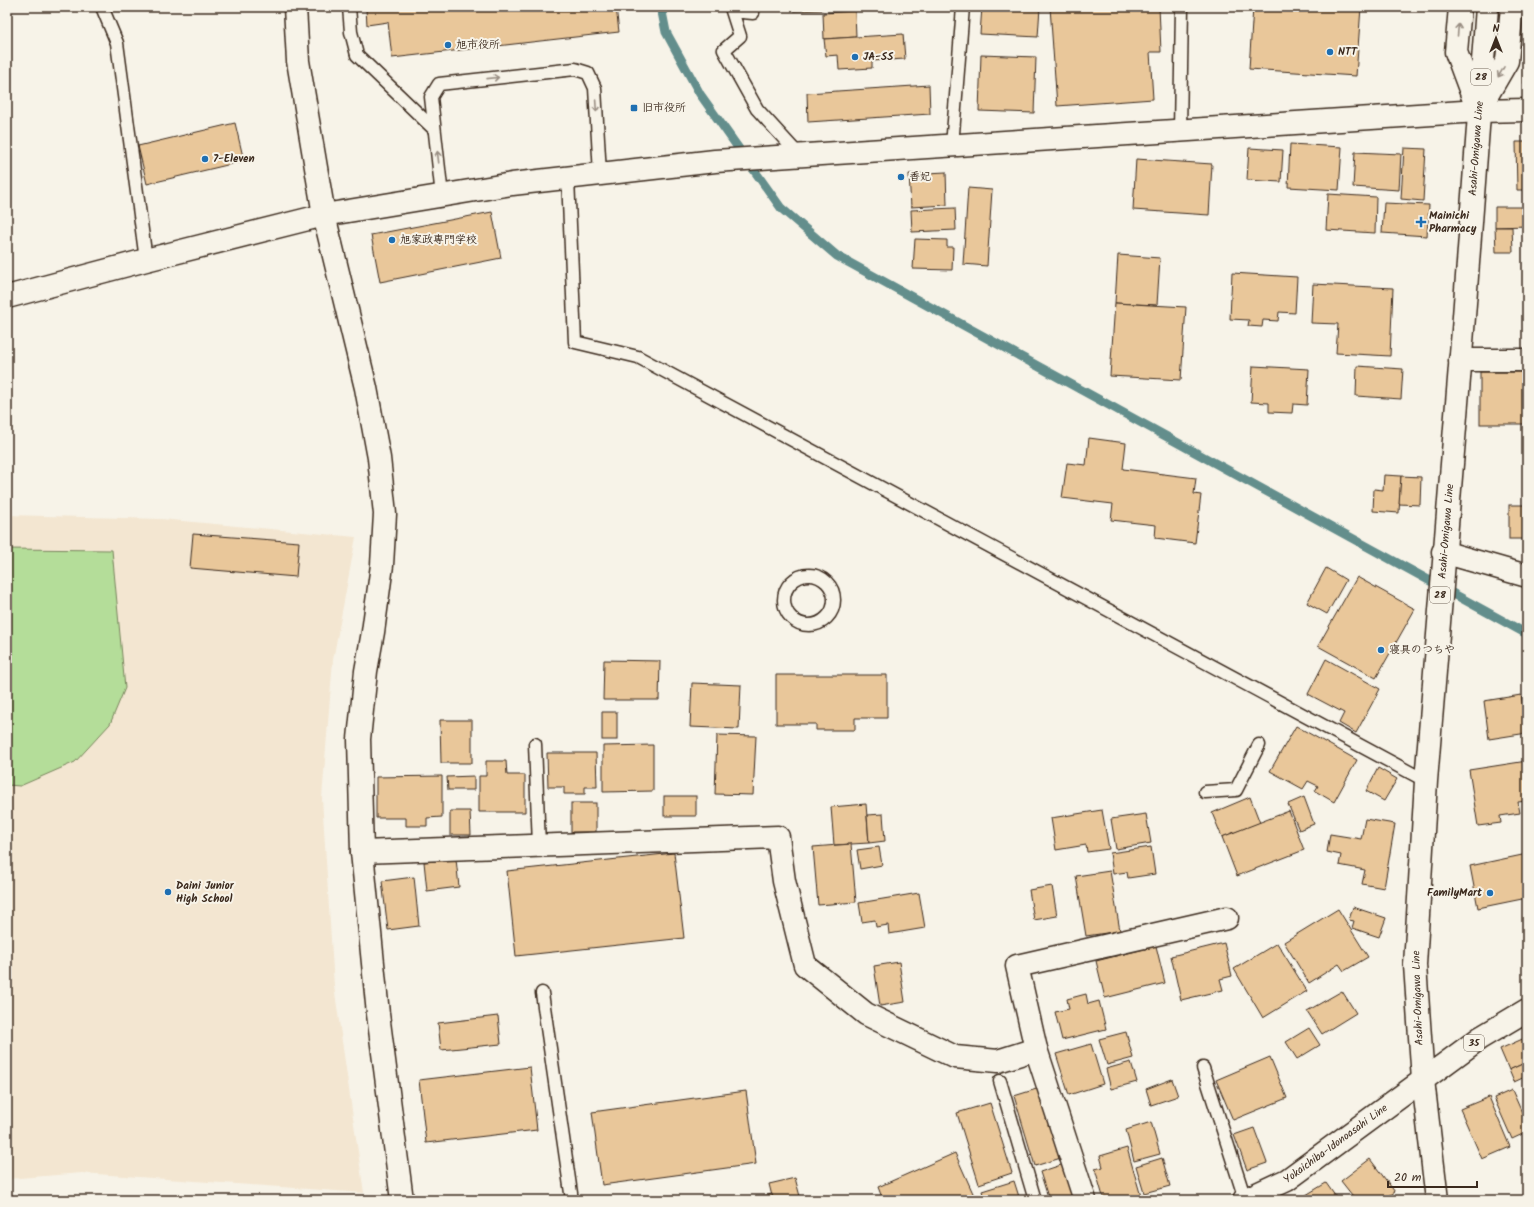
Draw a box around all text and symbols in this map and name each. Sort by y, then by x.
north arrow [1476,18,1516,58]
text: N [1493,20,1500,38]
one-way arrow [1454,24,1461,37]
place label: 旭市役所 [456,36,500,54]
marker: 旭市役所 [443,40,453,50]
place label: NTT [1338,43,1358,61]
marker: NTT [1325,47,1335,57]
place label: JA-SS [863,48,894,66]
marker: JA-SS [850,52,860,62]
one-way arrow [1496,66,1504,78]
road number: 28 [1471,69,1491,85]
one-way arrow [486,74,499,82]
one-way arrow [592,99,600,112]
place label: 旧市役所 [642,99,686,117]
street label: Asahi-Omigawa Line [1464,100,1489,197]
marker: 旧市役所 [629,103,639,113]
place label: 7-Eleven [213,150,255,168]
one-way arrow [434,151,442,164]
marker: 7-Eleven [200,154,210,164]
place label: 香妃 [909,168,931,186]
marker: 香妃 [896,172,906,182]
place label: Mainichi Pharmacy [1429,207,1477,238]
marker: Mainichi Pharmacy [1416,217,1426,227]
place label: 旭家政専門学校 [400,231,477,249]
marker: 旭家政専門学校 [387,235,397,245]
street label: Asahi-Omigawa Line [1434,483,1459,579]
road number: 28 [1430,587,1450,603]
place label: 寝具のつちや [1389,641,1455,659]
marker: 寝具のつちや [1376,645,1386,655]
place label: Daini Junior High School [176,877,235,908]
place label: FamilyMart [1427,884,1483,902]
marker: Daini Junior High School [163,887,173,897]
marker: FamilyMart [1485,888,1495,898]
street label: Asahi-Omigawa Line [1407,950,1429,1046]
road number: 35 [1464,1035,1484,1051]
street label: Yokaichiba-Idonoasahi Line [1280,1100,1392,1189]
scale bar [1388,1163,1477,1189]
text: 20 m [1394,1168,1422,1187]

